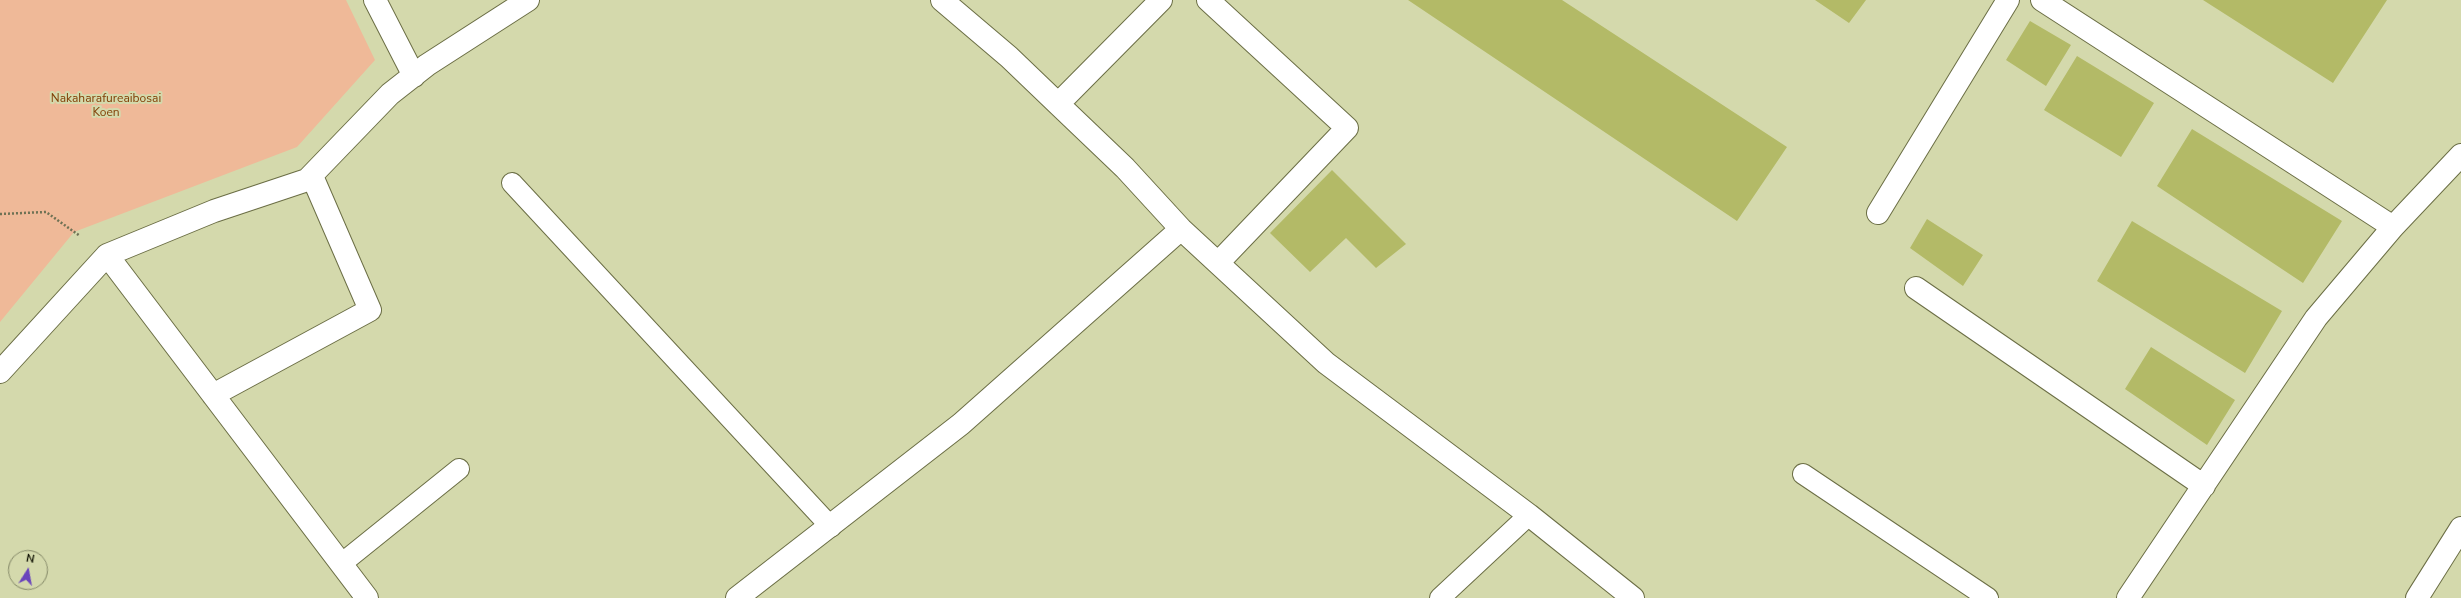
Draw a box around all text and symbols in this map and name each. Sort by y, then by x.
park label: Nakaharafureaibosai Koen [51,92,161,120]
north arrow [8,550,48,590]
text: N [25,551,36,567]

